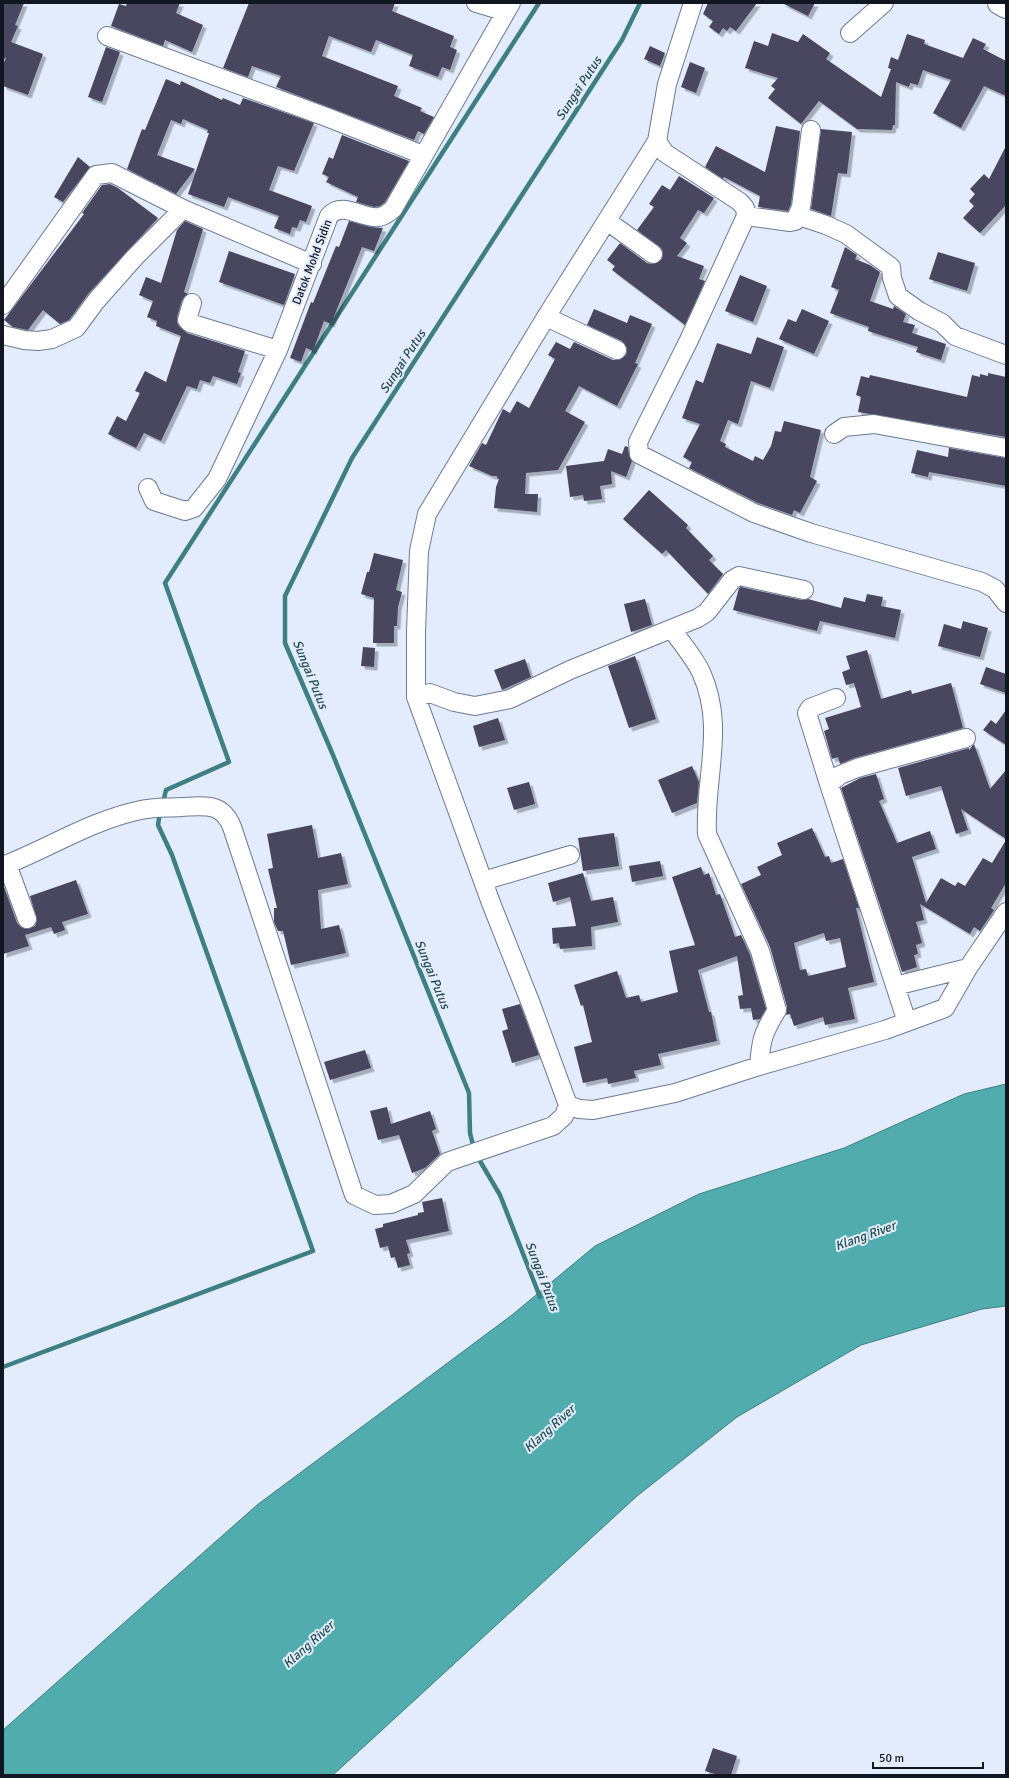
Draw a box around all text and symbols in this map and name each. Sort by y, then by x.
water label: Sungai Putus [552,52,606,123]
street label: Datok Mohd Sidin [289,217,336,307]
water label: Sungai Putus [376,325,430,396]
water label: Sungai Putus [289,638,332,712]
water label: Sungai Putus [411,938,454,1012]
water label: Klang River [833,1217,900,1254]
water label: Sungai Putus [522,1239,563,1315]
water label: Klang River [521,1400,580,1456]
water label: Klang River [280,1616,339,1672]
scale bar [873,1744,983,1770]
text: 50 m [879,1751,904,1766]

